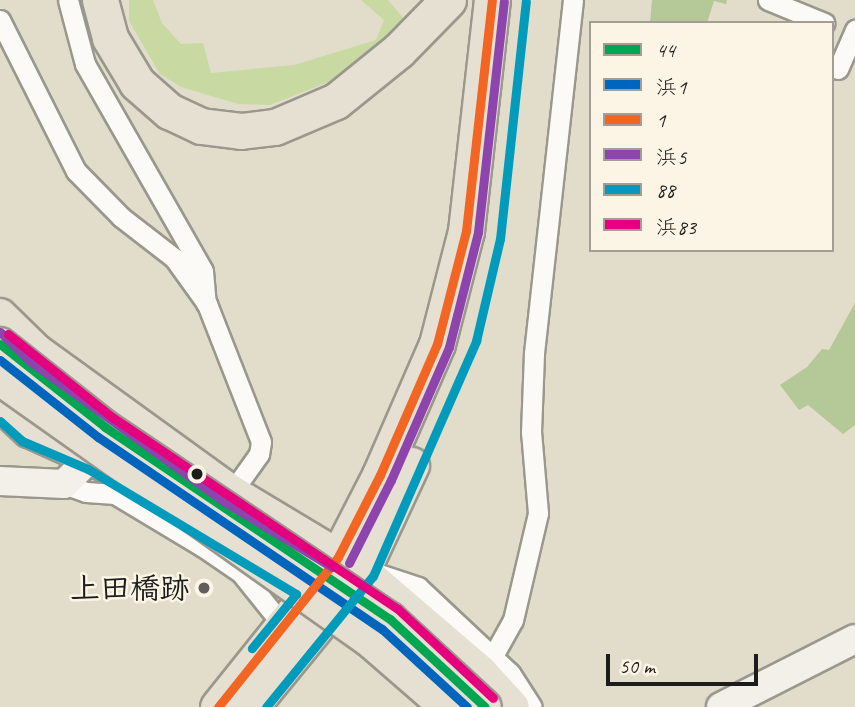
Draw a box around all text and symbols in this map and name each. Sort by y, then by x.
legend [589,21,834,252]
text: 44 [656,37,675,63]
text: 浜1 [656,74,686,100]
text: 1 [656,107,665,133]
text: 浜5 [656,144,686,170]
text: 88 [656,177,675,203]
text: 浜83 [656,214,696,240]
unlabelled marker [190,467,204,481]
place label: 上田橋跡 [70,570,190,606]
marker: 上田橋跡 [196,580,212,596]
scale bar [610,640,762,684]
text: 50 m [619,653,655,679]

